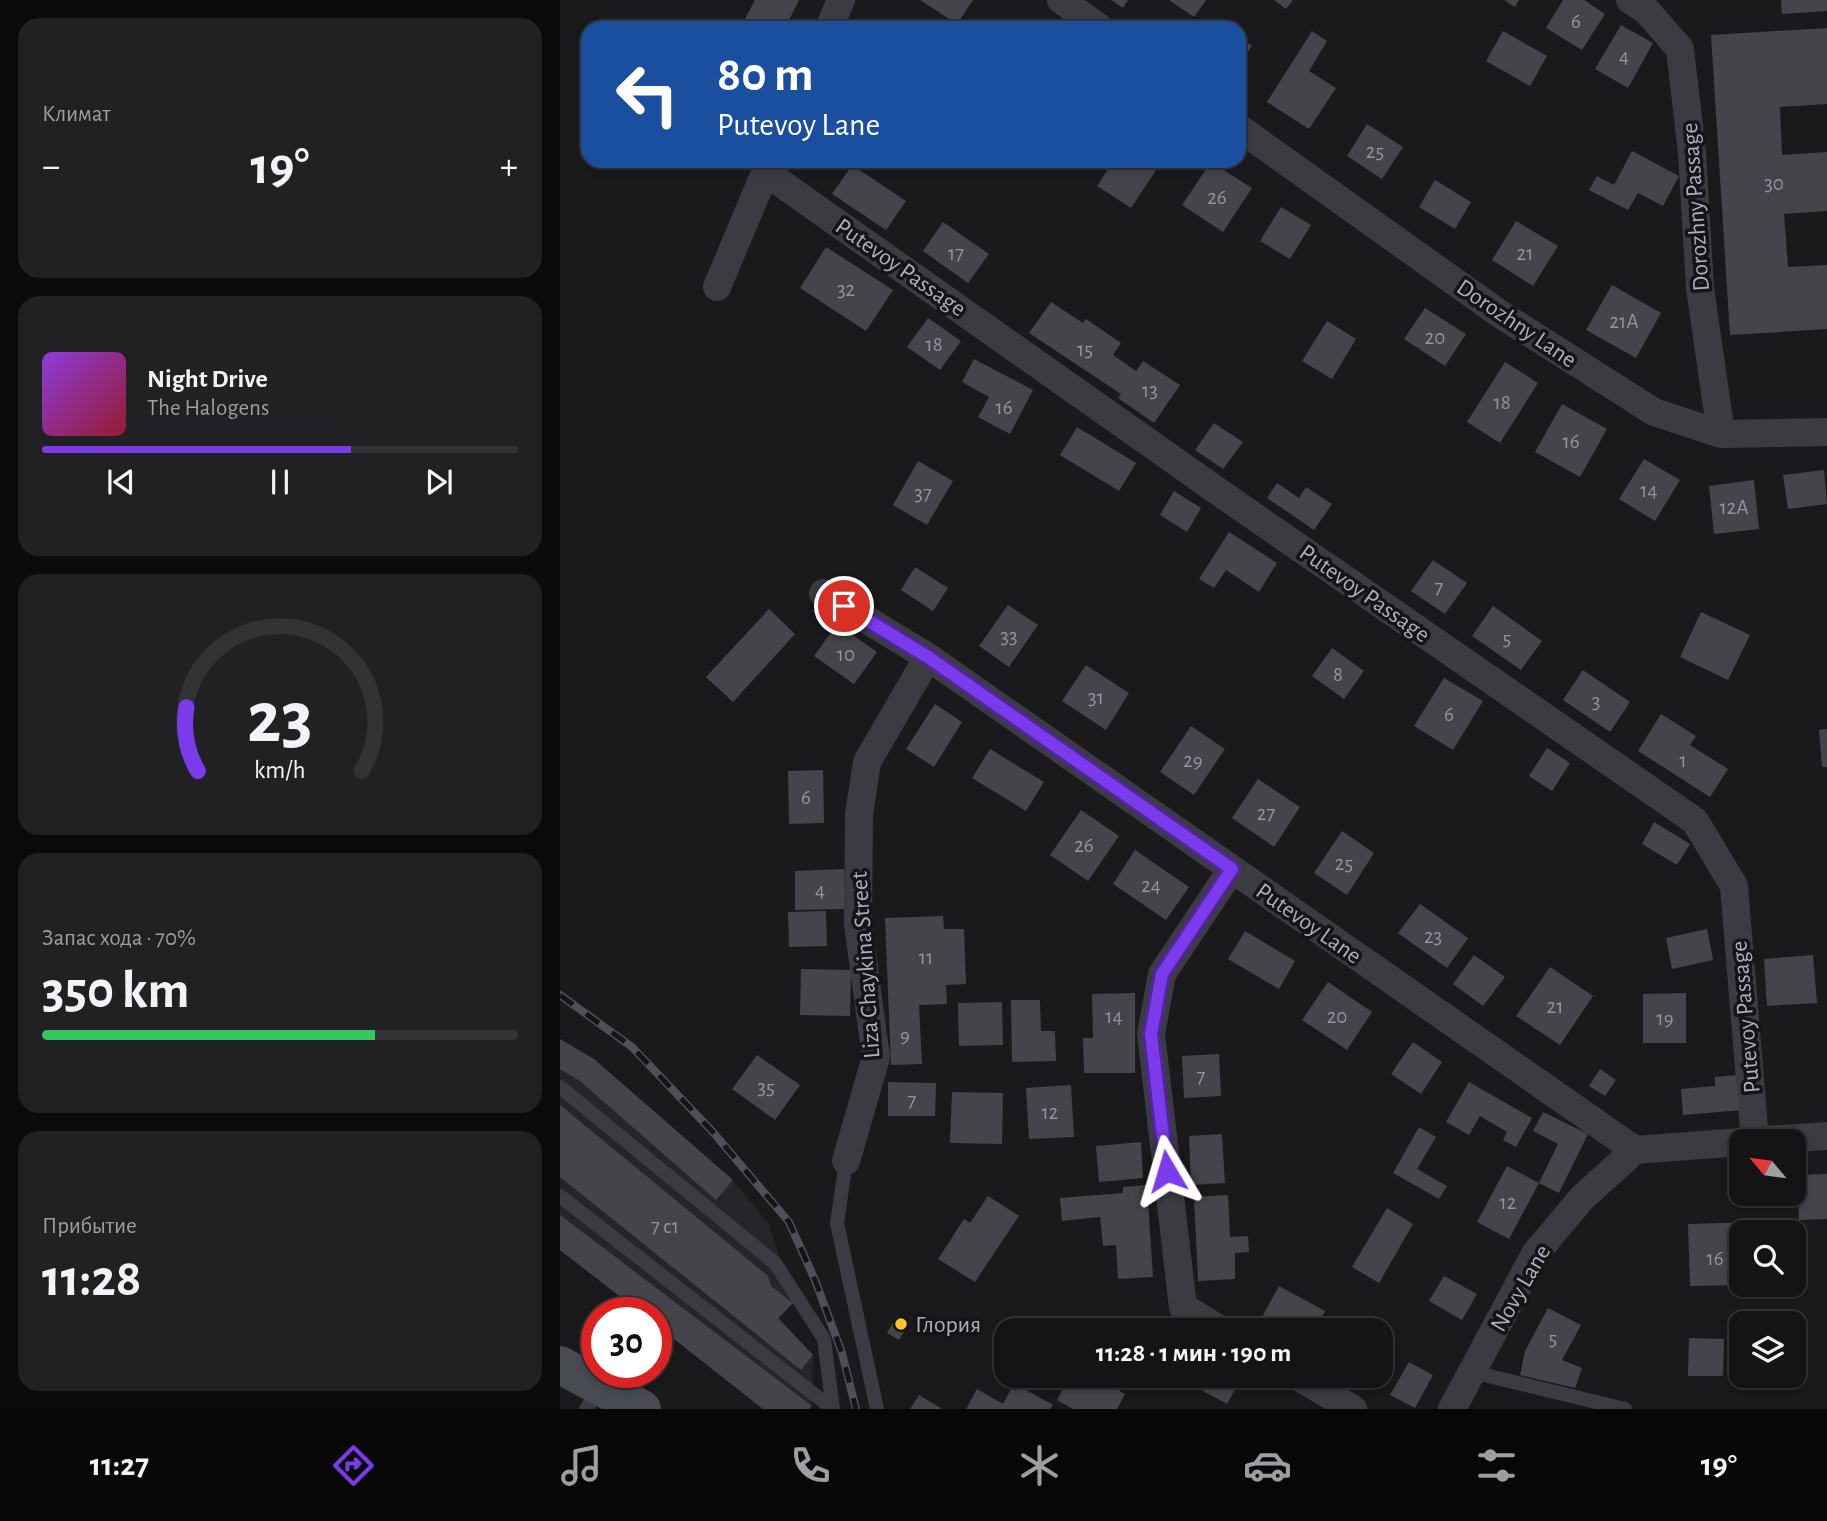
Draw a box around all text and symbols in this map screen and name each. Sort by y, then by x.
house number: 6 [1571,11,1581,32]
house number: 4 [1619,46,1629,67]
icon: left [602,49,693,140]
text: 80 m [717,51,814,100]
text: Климат [42,103,111,126]
text: Putevoy Lane [717,109,880,141]
street label: Dorozhny Passage [1678,122,1714,292]
text: 19° [250,141,310,193]
house number: 25 [1366,141,1384,162]
text: − [42,148,60,186]
text: + [500,148,518,186]
house number: 30 [1764,173,1784,194]
house number: 26 [1207,187,1227,208]
street label: Putevoy Passage [831,214,970,321]
house number: 17 [948,243,964,264]
house number: 21 [1517,243,1533,264]
street label: Dorozhny Lane [1452,275,1581,373]
house number: 32 [837,279,855,300]
house number: 21А [1609,311,1639,332]
house number: 20 [1425,327,1445,348]
house number: 18 [925,334,943,355]
house number: 15 [1077,339,1093,360]
text: Night Drive [147,366,268,392]
house number: 13 [1142,380,1158,401]
house number: 18 [1493,392,1511,413]
text: The Halogens [147,397,269,420]
house number: 16 [995,397,1013,418]
house number: 16 [1562,431,1580,452]
icon: previous [102,463,140,501]
icon: pause [261,463,299,501]
icon: next [420,463,458,501]
house number: 14 [1640,480,1658,501]
house number: 37 [914,483,932,504]
house number: 12А [1719,497,1749,518]
street label: Putevoy Passage [1295,540,1434,647]
pin [814,576,874,636]
house number: 7 [1435,577,1444,598]
icon: arrive [825,587,863,625]
house number: 33 [1000,626,1018,647]
house number: 5 [1503,628,1511,649]
house number: 10 [837,644,855,665]
house number: 8 [1333,664,1343,685]
text: 23 [247,683,313,756]
house number: 31 [1088,687,1104,708]
house number: 3 [1592,691,1600,712]
house number: 6 [1444,704,1454,725]
house number: 29 [1183,750,1203,771]
house number: 1 [1679,750,1687,771]
text: km/h [254,757,306,782]
house number: 6 [801,787,811,808]
house number: 27 [1257,803,1275,824]
house number: 26 [1074,835,1094,856]
house number: 25 [1335,853,1353,874]
street label: Liza Chaykina Street [847,870,885,1059]
house number: 24 [1141,875,1161,896]
street label: Putevoy Lane [1251,879,1365,969]
house number: 4 [815,880,825,901]
house number: 23 [1424,926,1442,947]
text: Запас хода · 70% [42,927,196,950]
street label: Putevoy Passage [1727,940,1765,1094]
house number: 11 [919,947,933,968]
text: 350 km [42,965,190,1017]
house number: 21 [1547,996,1563,1017]
house number: 14 [1105,1006,1123,1027]
house number: 20 [1327,1006,1347,1027]
house number: 19 [1656,1008,1674,1029]
house number: 9 [900,1025,910,1046]
house number: 7 [1197,1066,1206,1087]
house number: 35 [757,1077,775,1098]
house number: 7 [908,1090,917,1111]
house number: 12 [1042,1102,1058,1123]
north arrow [1729,1129,1806,1206]
map controls [1729,1129,1806,1388]
position arrow [1130,1134,1204,1208]
house number: 12 [1500,1192,1516,1213]
text: Прибытие [42,1215,137,1238]
house number: 7 с1 [651,1216,679,1237]
button: search [1729,1220,1806,1297]
street label: Novy Lane [1486,1241,1555,1336]
house number: 16 [1706,1248,1724,1269]
text: 11:28 [42,1253,141,1305]
speed limit sign: 30 [581,1297,672,1388]
button: layers [1729,1311,1806,1388]
place label: Глория [915,1313,981,1337]
marker: Глория [893,1316,909,1332]
house number: 5 [1549,1328,1557,1349]
text: 11:28 · 1 мин · 190 m [1096,1340,1291,1366]
icon: directions [329,1441,378,1490]
icon: music [557,1441,606,1490]
icon: phone [786,1441,835,1490]
icon: climate [1015,1441,1064,1490]
icon: car [1243,1441,1292,1490]
icon: filters [1472,1441,1521,1490]
text: 11:27 [90,1449,149,1481]
text: 19° [1701,1449,1737,1481]

